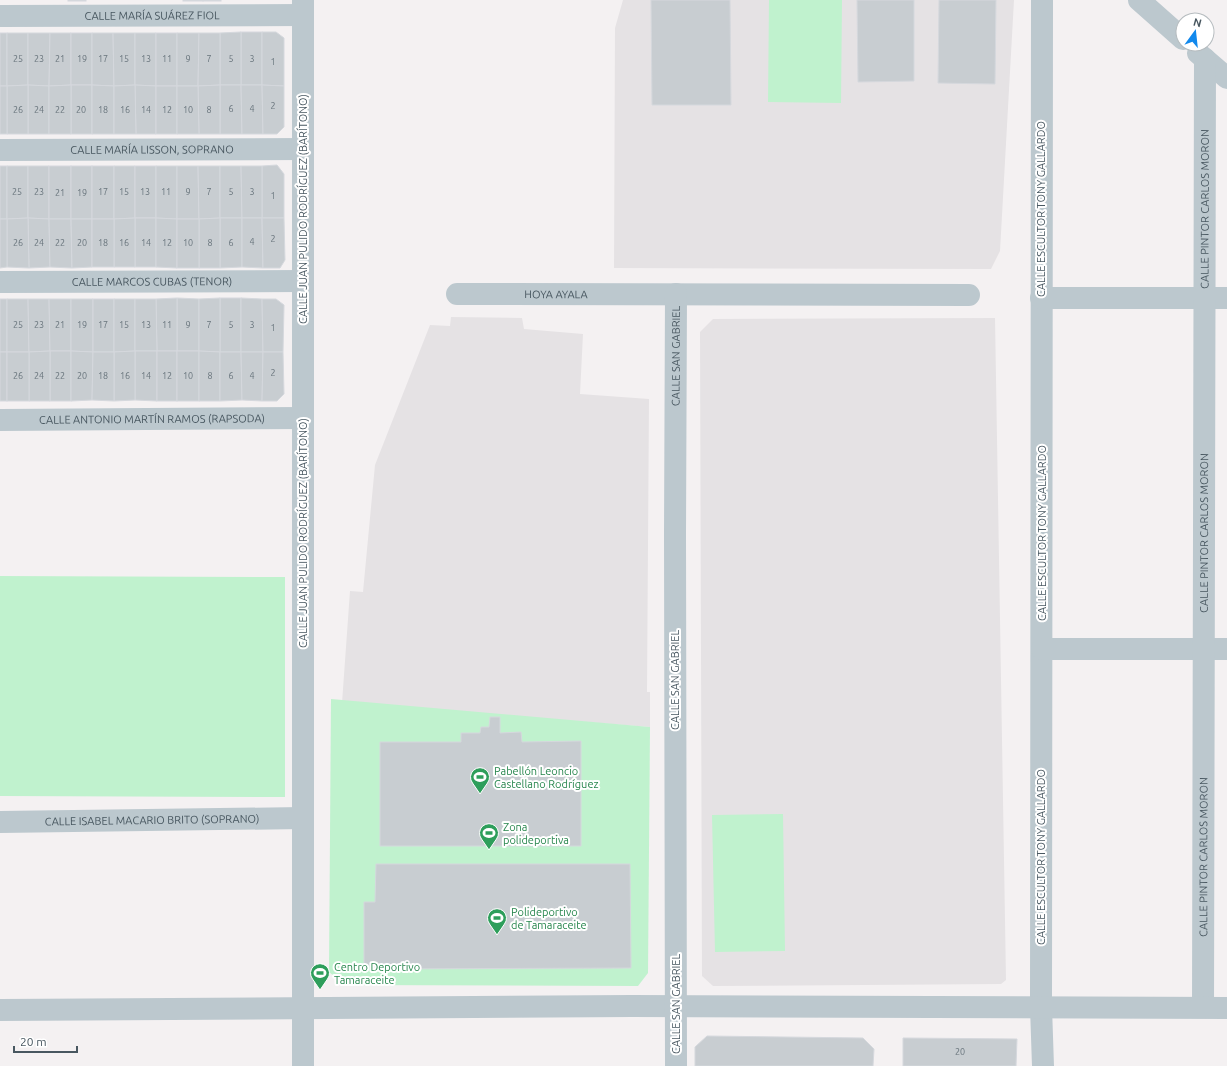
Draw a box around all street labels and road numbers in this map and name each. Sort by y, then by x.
street label: CALLE MARÍA SUÁREZ FIOL [84,8,220,22]
street label: CALLE JUAN PULIDO RODRÍGUEZ (BARÍTONO) [296,94,310,324]
street label: CALLE ESCULTOR TONY GALLARDO [1035,121,1047,297]
street label: CALLE PINTOR CARLOS MORON [1199,129,1211,289]
street label: CALLE MARÍA LISSON, SOPRANO [70,143,234,156]
street label: CALLE MARCOS CUBAS (TENOR) [72,275,232,288]
street label: HOYA AYALA [524,288,589,300]
street label: CALLE SAN GABRIEL [670,305,682,406]
street label: CALLE ANTONIO MARTÍN RAMOS (RAPSODA) [39,412,265,426]
street label: CALLE JUAN PULIDO RODRÍGUEZ (BARÍTONO) [296,418,310,648]
street label: CALLE ESCULTOR TONY GALLARDO [1036,445,1048,621]
street label: CALLE PINTOR CARLOS MORON [1198,453,1210,613]
street label: CALLE SAN GABRIEL [669,630,681,730]
street label: CALLE ESCULTOR TONY GALLARDO [1035,769,1047,945]
street label: CALLE PINTOR CARLOS MORON [1197,777,1209,937]
street label: CALLE ISABEL MACARIO BRITO (SOPRANO) [45,813,259,827]
street label: CALLE SAN GABRIEL [670,954,682,1054]

